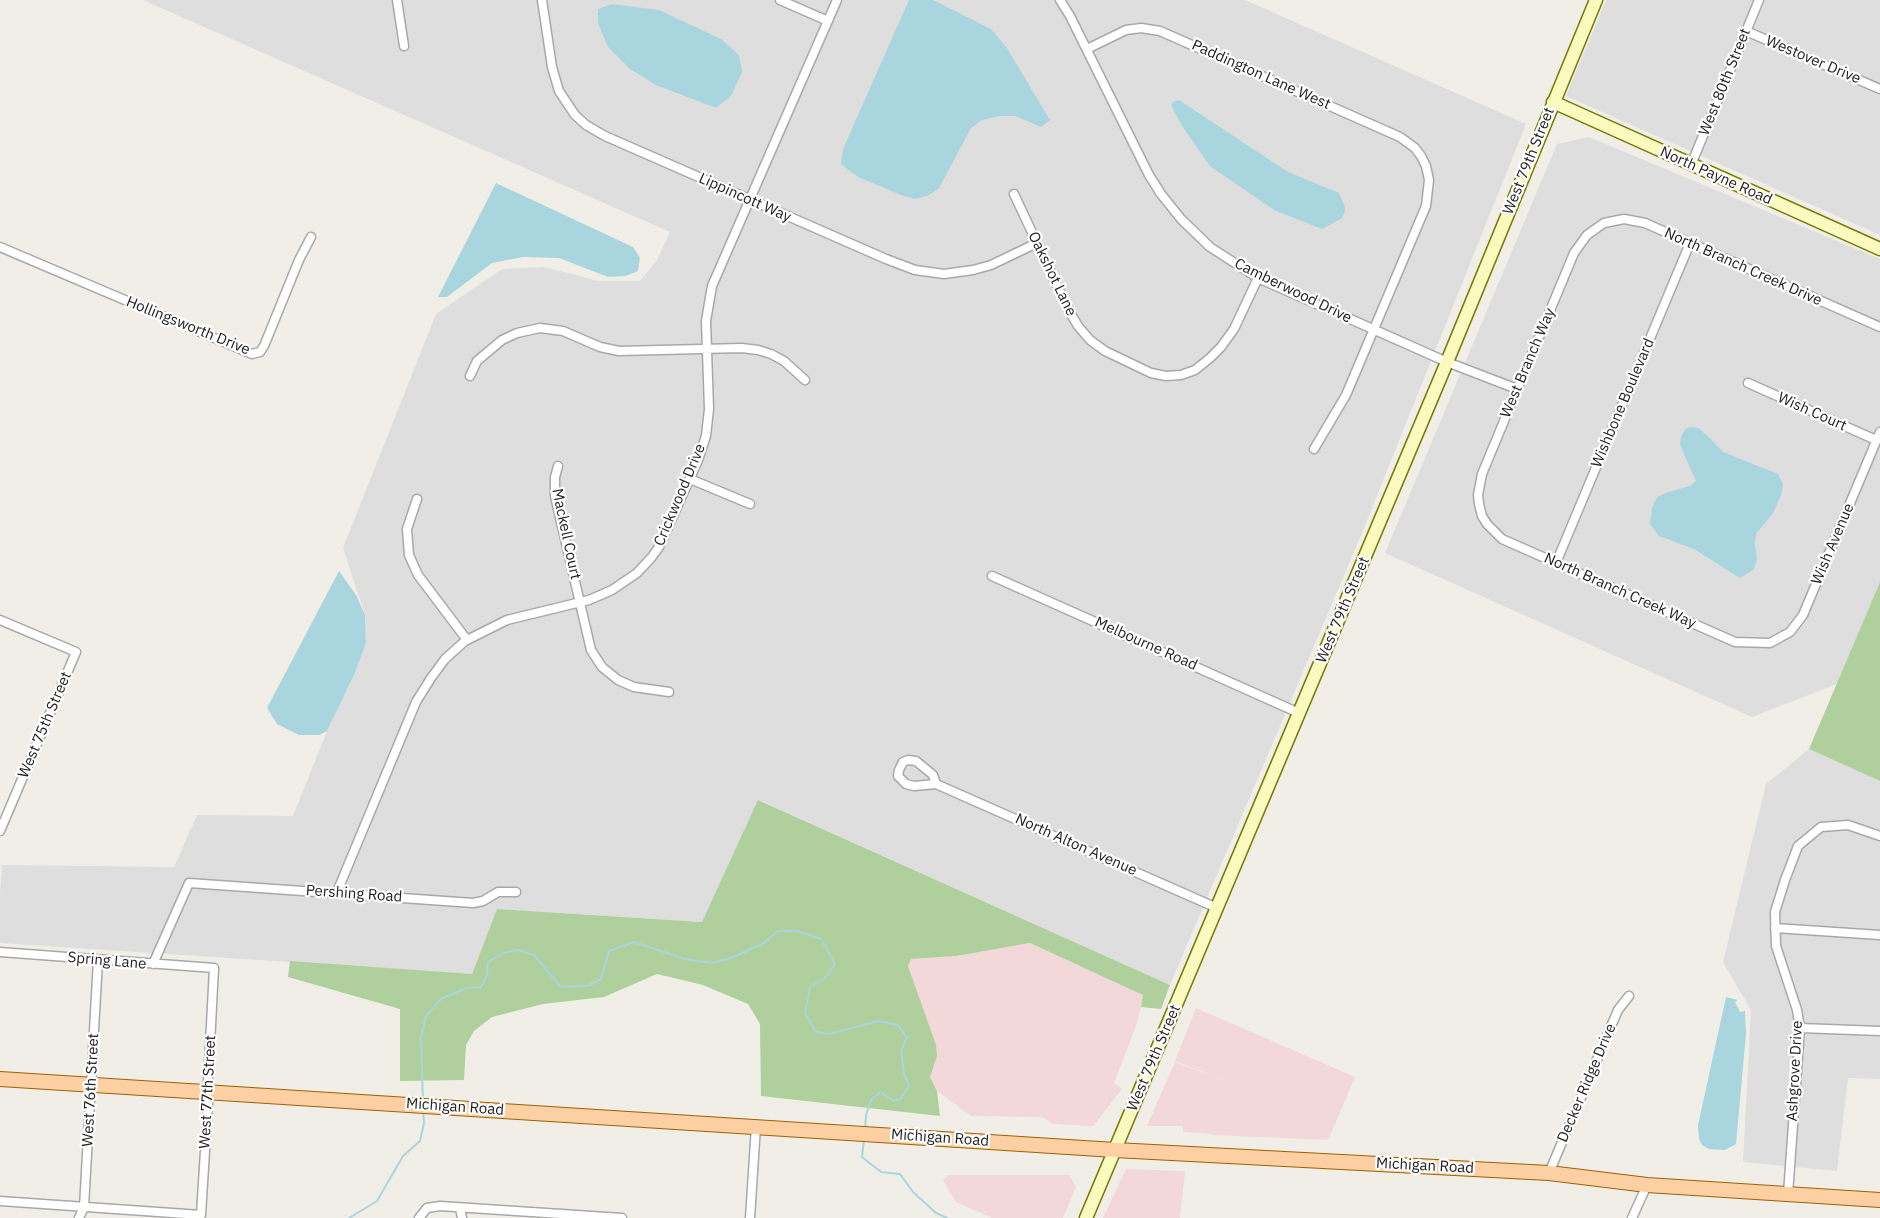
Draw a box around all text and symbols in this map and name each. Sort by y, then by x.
street label: West 80th Street [1695,26,1755,138]
street label: Westover Drive [1763,32,1863,88]
street label: Paddington Lane West [1189,36,1333,114]
street label: West 79th Street [1499,105,1559,217]
street label: North Payne Road [1657,143,1775,209]
street label: Lippincott Way [696,170,794,226]
street label: North Branch Creek Drive [1661,224,1825,310]
street label: Oakshot Lane [1024,229,1080,319]
street label: Camberwood Drive [1231,255,1355,327]
street label: Hollingsworth Drive [123,293,253,359]
street label: West Branch Way [1497,305,1559,421]
street label: Wishbone Boulevard [1588,336,1658,470]
street label: Wish Court [1775,389,1849,435]
street label: Crickwood Drive [650,441,710,549]
street label: Mackell Court [548,487,584,581]
street label: Wish Avenue [1808,501,1858,587]
street label: North Branch Creek Way [1541,549,1699,633]
street label: West 79th Street [1312,554,1374,666]
street label: Melbourne Road [1092,613,1200,675]
street label: West 75th Street [14,669,76,781]
street label: North Alton Avenue [1012,810,1140,880]
street label: Pershing Road [305,882,403,906]
street label: Spring Lane [67,949,147,973]
street label: West 79th Street [1123,1002,1185,1114]
street label: Ashgrove Drive [1783,1020,1807,1122]
street label: Decker Ridge Drive [1554,1021,1620,1145]
street label: West 76th Street [79,1033,103,1147]
street label: West 77th Street [196,1035,220,1149]
street label: Michigan Road [405,1095,505,1119]
street label: Michigan Road [890,1126,990,1150]
street label: Michigan Road [1376,1154,1474,1178]

